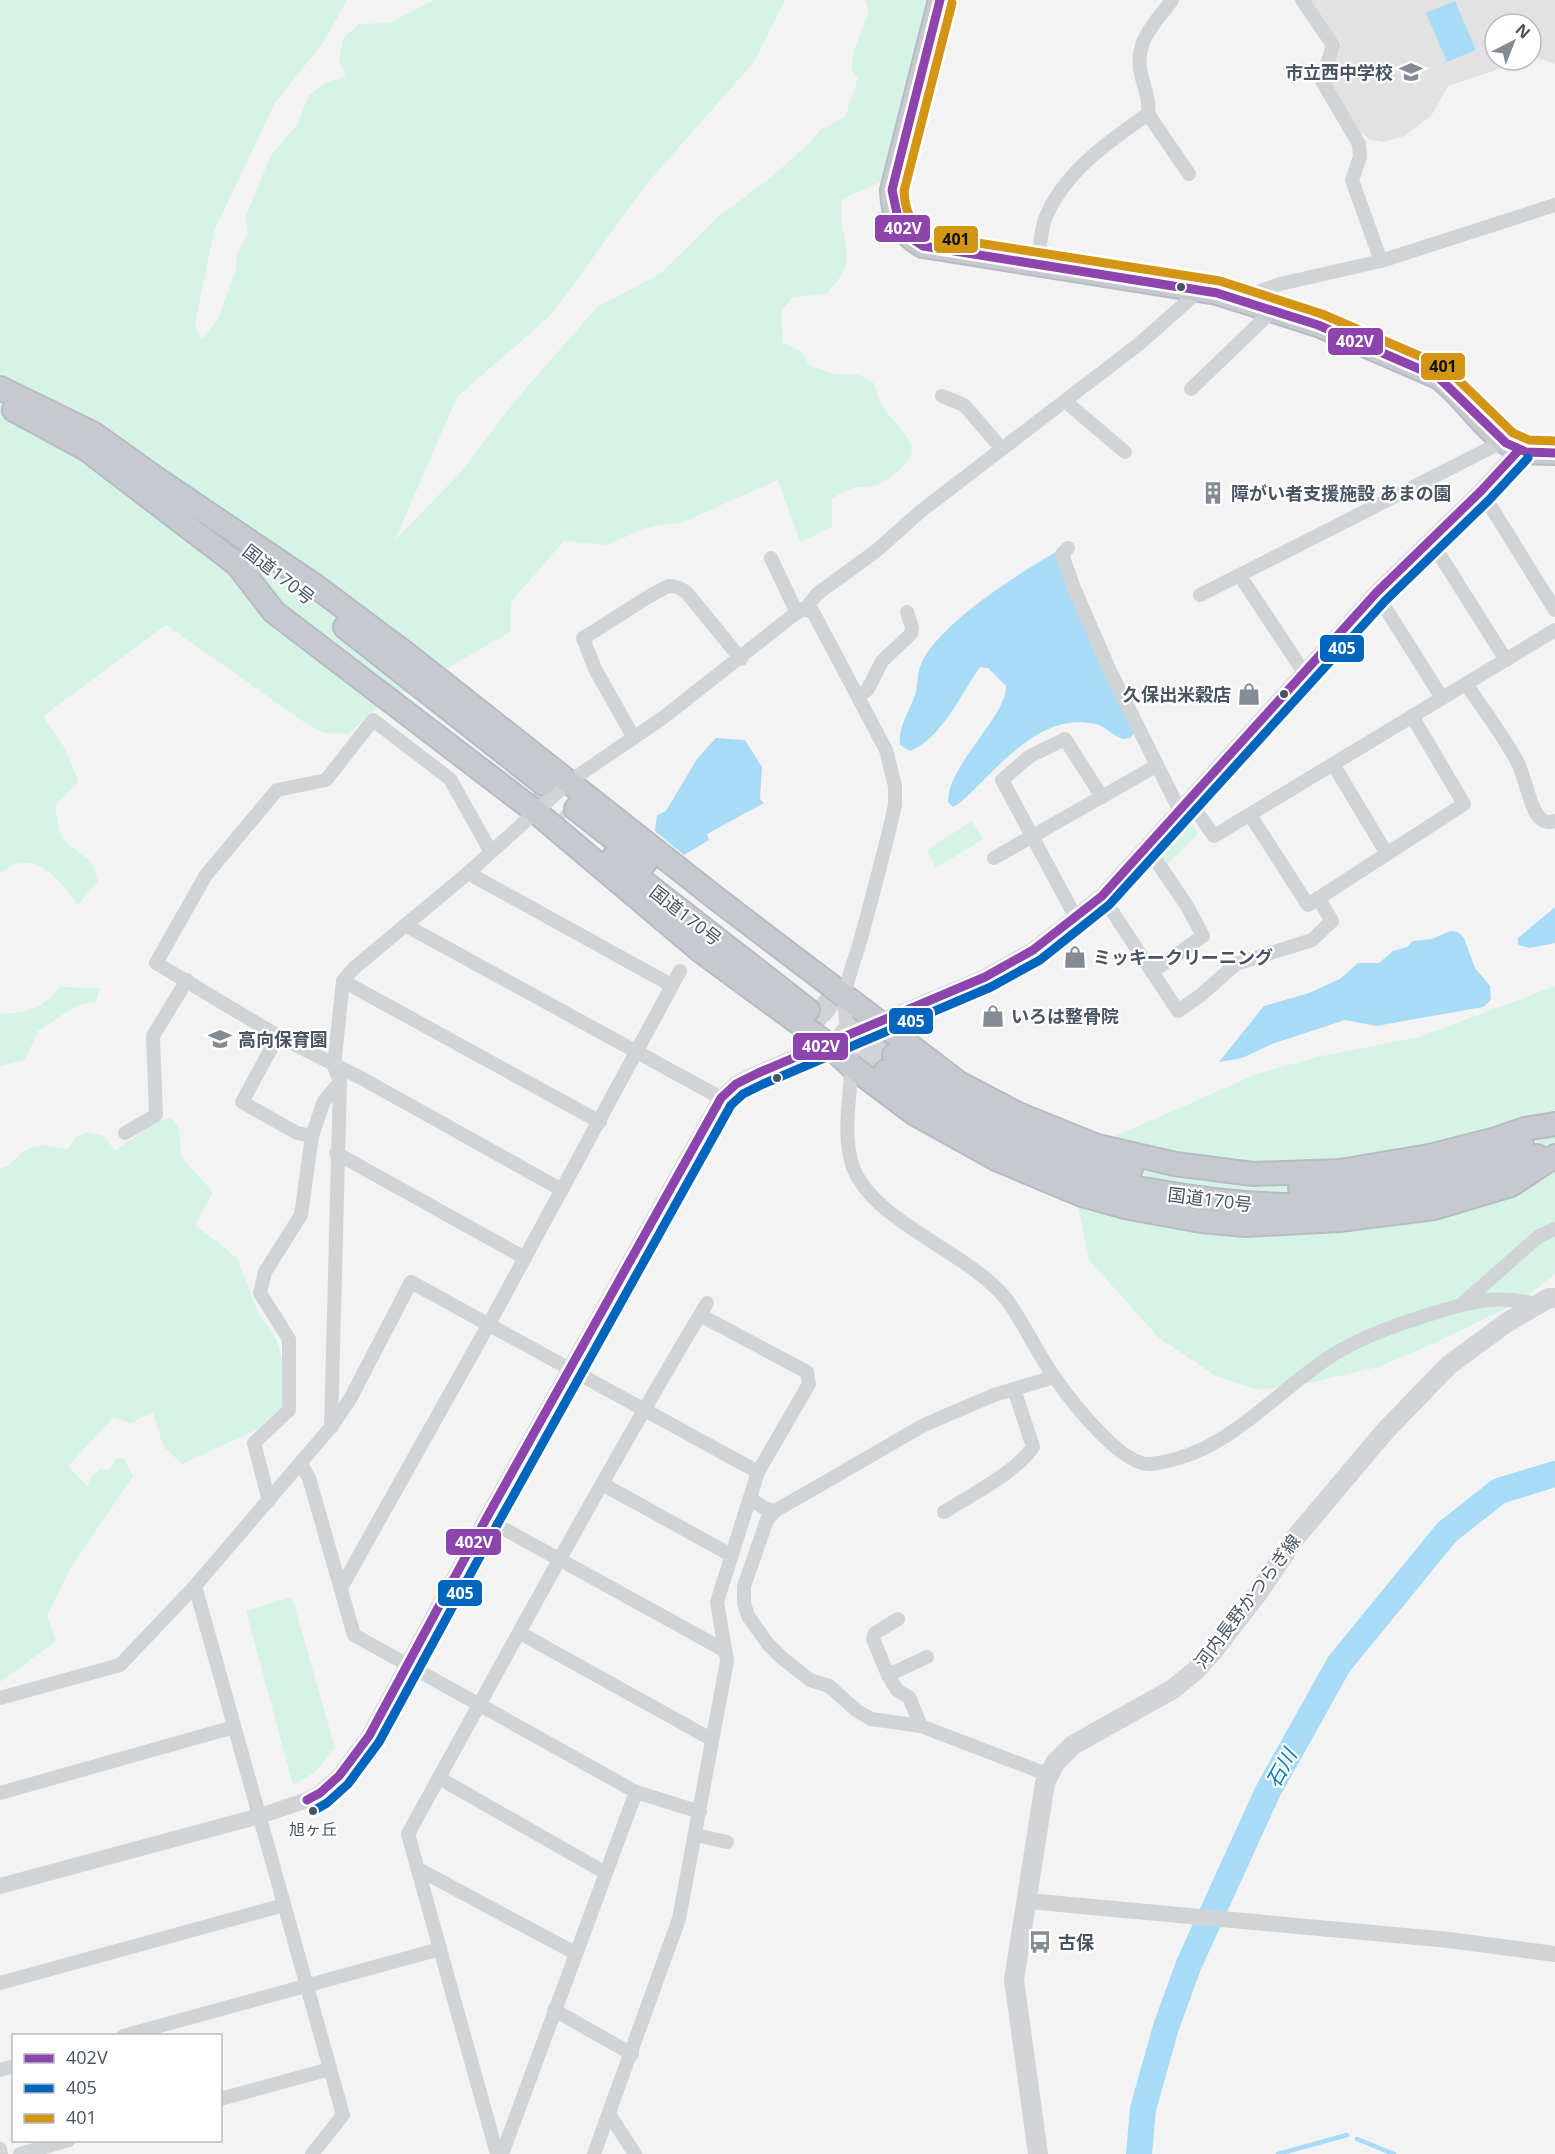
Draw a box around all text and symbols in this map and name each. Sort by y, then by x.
north arrow [1483,12,1543,72]
text: N [1511,18,1535,43]
school or university icon: 市立西中学校 [1398,59,1424,85]
place label: 市立西中学校 [1285,60,1393,84]
line badge: 402V [874,214,931,243]
text: 402V [884,217,923,239]
line badge: 401 [933,225,979,254]
text: 401 [942,228,970,250]
unlabelled marker [1175,281,1187,293]
line badge: 402V [1327,327,1384,356]
text: 402V [1336,330,1375,352]
line badge: 401 [1420,352,1466,381]
text: 401 [1429,355,1457,377]
building icon: 障がい者支援施設 あまの園 [1200,480,1226,506]
place label: 障がい者支援施設 あまの園 [1231,481,1452,505]
street label: 国道170号 [238,538,320,610]
line badge: 405 [1319,634,1365,663]
text: 405 [1328,637,1356,659]
shop icon: 久保出米穀店 [1236,681,1262,707]
place label: 久保出米穀店 [1123,682,1231,706]
unlabelled marker [1278,688,1290,700]
street label: 国道170号 [645,879,727,951]
shop icon: ミッキークリーニング [1062,944,1088,970]
place label: ミッキークリーニング [1093,945,1273,969]
shop icon: いろは整骨院 [980,1003,1006,1029]
place label: いろは整骨院 [1011,1004,1119,1028]
line badge: 405 [888,1007,934,1035]
text: 405 [897,1010,925,1032]
school or university icon: 高向保育園 [207,1026,233,1052]
place label: 高向保育園 [238,1027,328,1051]
line badge: 402V [792,1032,849,1061]
text: 402V [802,1035,841,1057]
unlabelled marker [771,1072,783,1084]
street label: 国道170号 [1166,1182,1254,1216]
line badge: 402V [445,1528,502,1556]
street label: 河内長野かつらぎ線 [1189,1529,1305,1673]
text: 402V [455,1531,494,1553]
line badge: 405 [437,1579,483,1607]
text: 405 [446,1582,474,1604]
water label: 石川 [1259,1742,1303,1792]
marker: 旭ヶ丘 [307,1805,319,1817]
place label: 旭ヶ丘 [289,1818,337,1840]
bus stop icon: 古保 [1027,1929,1053,1955]
place label: 古保 [1058,1930,1095,1954]
legend [12,2034,222,2142]
text: 402V [66,2045,108,2069]
text: 405 [66,2075,97,2099]
text: 401 [66,2105,97,2129]

